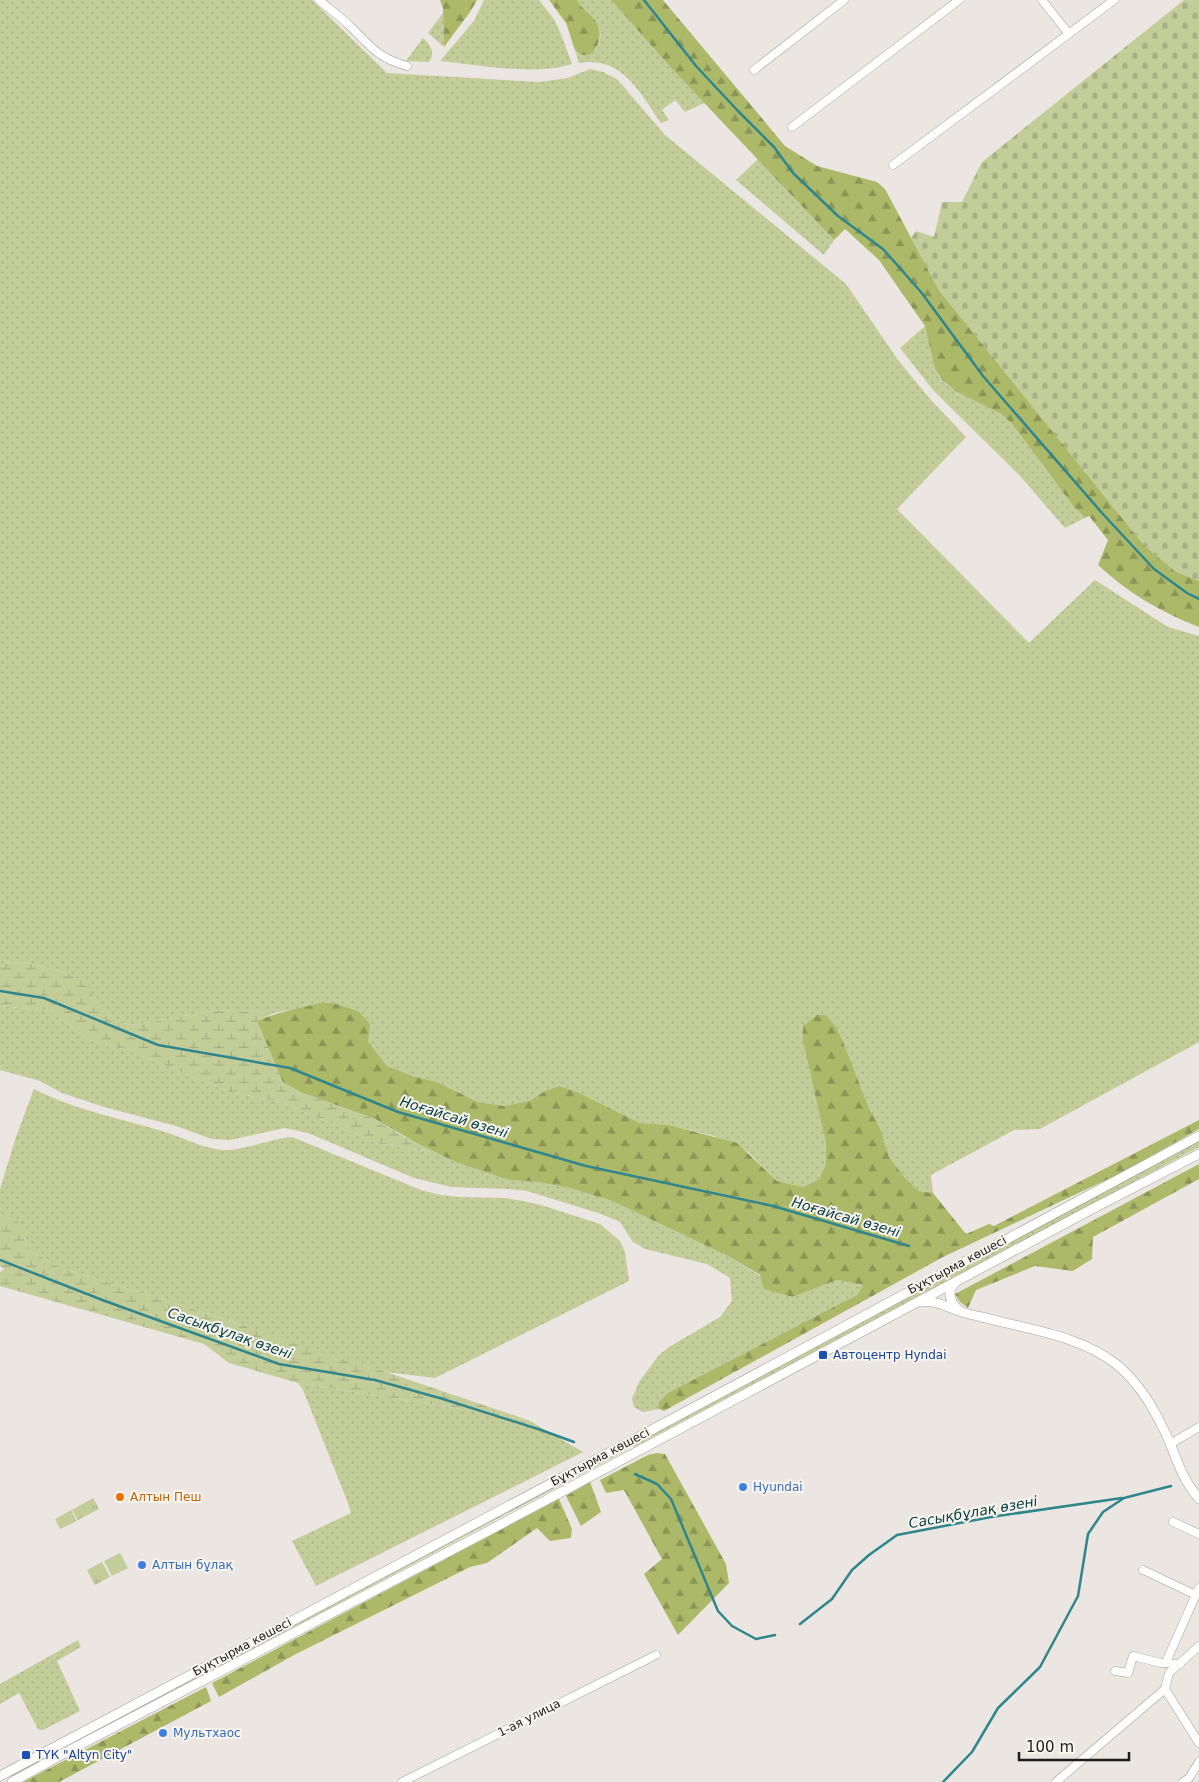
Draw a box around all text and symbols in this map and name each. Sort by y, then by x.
water label: Ноғайсай өзені [398,1093,510,1141]
water label: Ноғайсай өзені [790,1194,902,1240]
street label: Бұқтырма көшесі [905,1233,1009,1297]
water label: Сасықбұлақ өзені [166,1304,294,1362]
place label: Автоцентр Hyndai [833,1348,946,1362]
marker: Автоцентр Hyndai [817,1349,829,1361]
street label: Бұқтырма көшесі [548,1425,652,1489]
place label: Hyundai [753,1480,803,1494]
marker: Hyundai [737,1481,749,1493]
place label: Алтын Пеш [130,1490,201,1504]
marker: Алтын Пеш [114,1491,126,1503]
water label: Сасықбұлақ өзені [907,1493,1039,1531]
place label: Алтын бұлақ [152,1558,234,1572]
marker: Алтын бұлақ [136,1559,148,1571]
street label: Бұқтырма көшесі [190,1615,294,1679]
street label: 1-ая улица [495,1696,563,1740]
place label: Мультхаос [173,1726,241,1740]
marker: Мультхаос [157,1727,169,1739]
scale bar [1019,1730,1129,1762]
text: 100 m [1026,1738,1074,1756]
place label: ТҮК "Altyn City" [35,1748,132,1762]
marker: ТҮК "Altyn City" [20,1749,32,1761]

